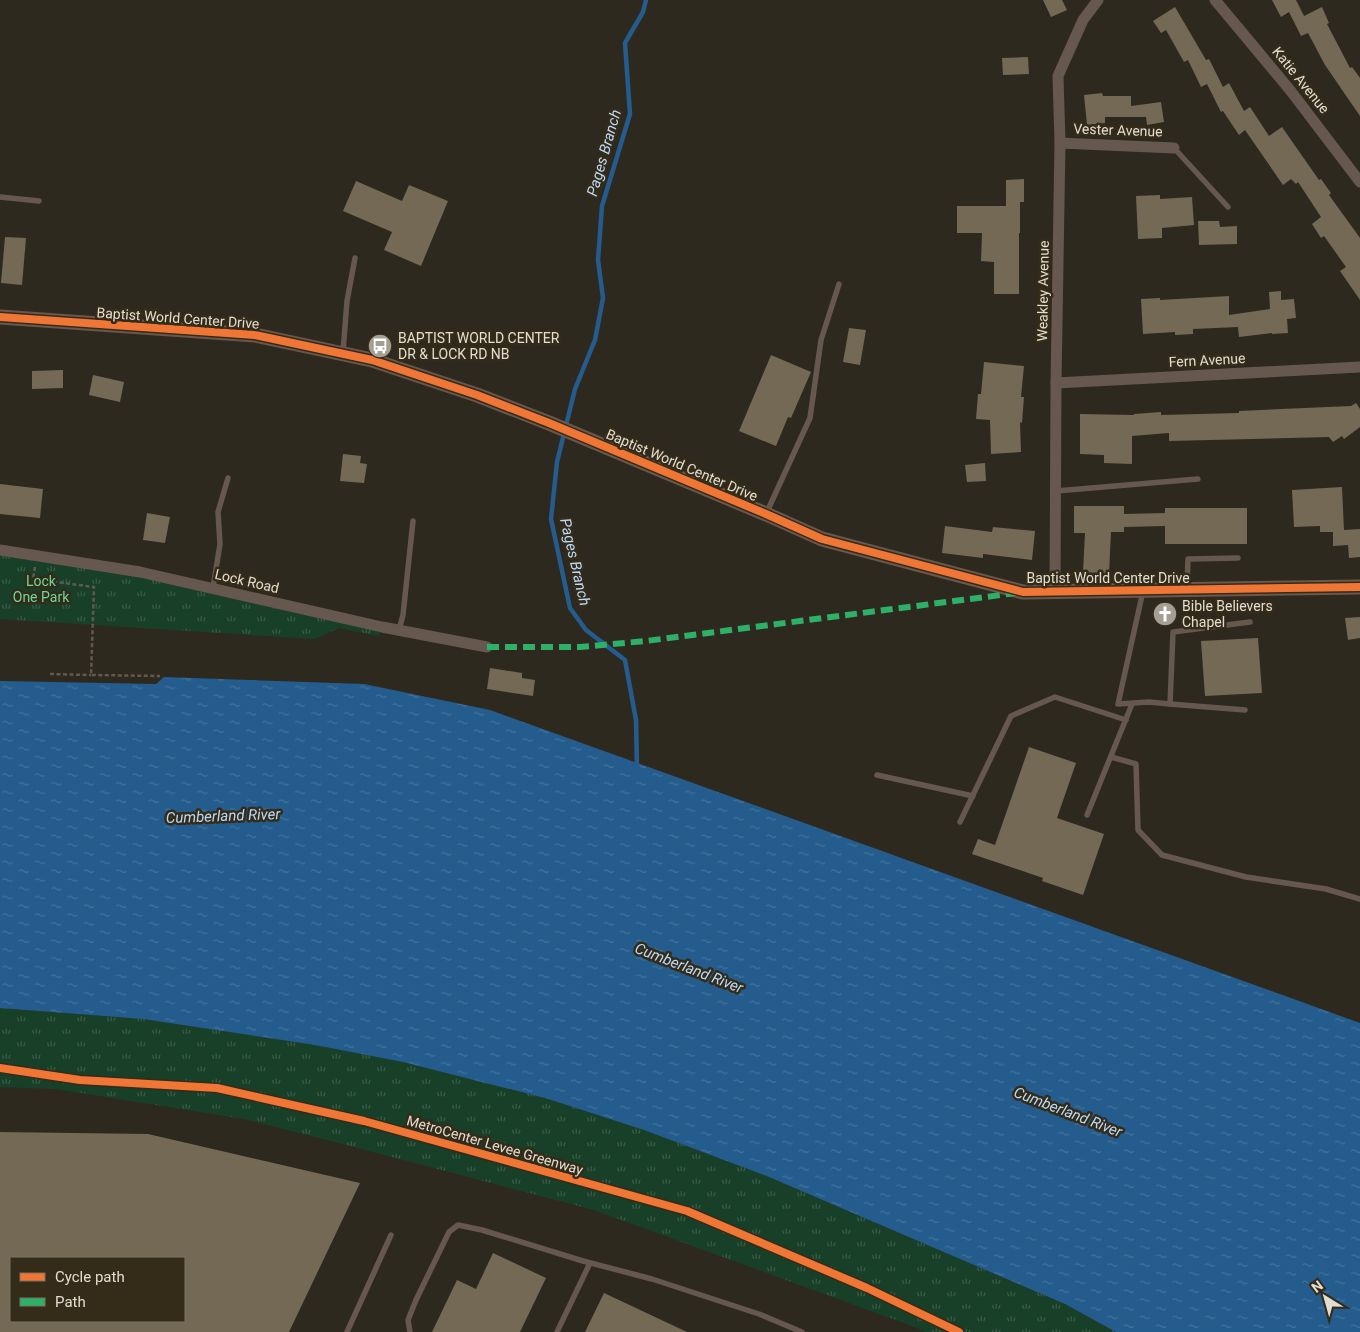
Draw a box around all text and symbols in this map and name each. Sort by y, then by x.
street label: Katie Avenue [1269,43,1333,117]
water label: Pages Branch [583,108,625,198]
street label: Vester Avenue [1073,120,1163,140]
street label: Weakley Avenue [1034,240,1052,342]
street label: Baptist World Center Drive [96,304,260,332]
place label: BAPTIST WORLD CENTER DR & LOCK RD NB [398,330,560,362]
bus stop icon: BAPTIST WORLD CENTER DR & LOCK RD NB [367,333,393,359]
street label: Fern Avenue [1168,350,1246,370]
street label: Baptist World Center Drive [604,426,760,504]
water label: Pages Branch [556,516,594,608]
street label: Lock Road [213,566,281,596]
street label: Baptist World Center Drive [1026,570,1190,586]
park label: Lock One Park [13,573,70,605]
place label: Bible Believers Chapel [1182,598,1273,630]
church icon: Bible Believers Chapel [1152,601,1178,627]
water label: Cumberland River [165,805,282,827]
water label: Cumberland River [632,939,747,997]
water label: Cumberland River [1011,1083,1126,1141]
street label: MetroCenter Levee Greenway [405,1112,585,1178]
legend [10,1257,185,1322]
text: Cycle path [55,1268,125,1286]
north arrow [1300,1272,1350,1322]
text: N [1308,1277,1326,1296]
text: Path [55,1293,86,1311]

